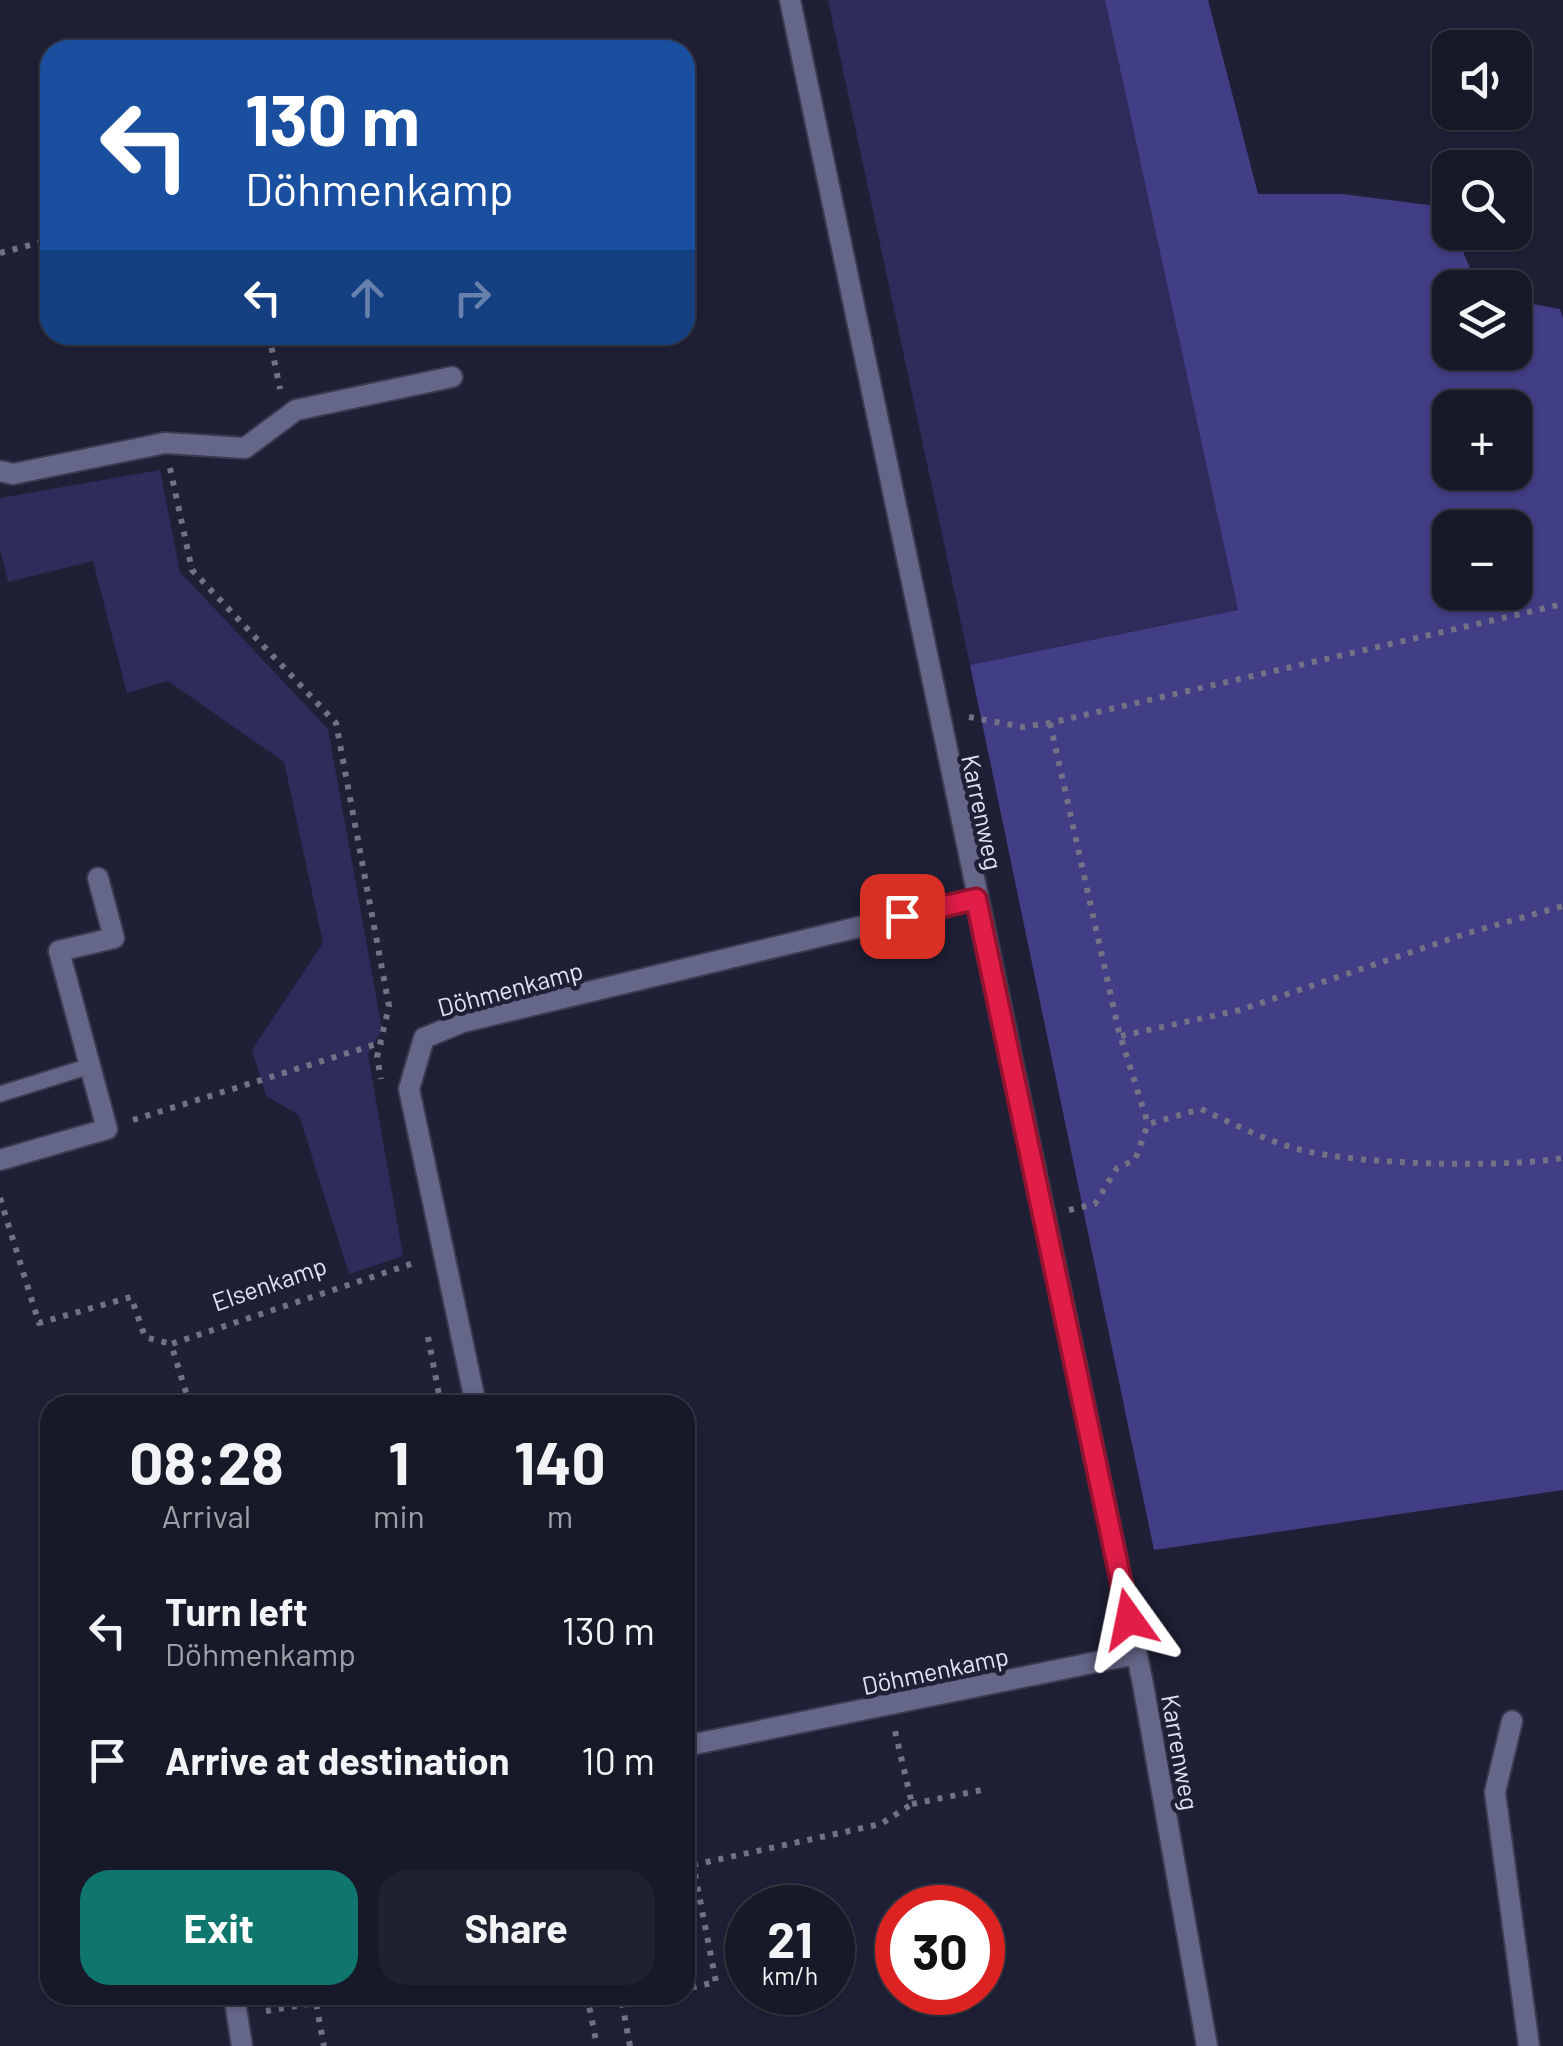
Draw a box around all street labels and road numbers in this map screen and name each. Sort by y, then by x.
street label: Karrenweg [956,752,1010,872]
street label: Döhmenkamp [434,954,586,1022]
street label: Elsenkamp [208,1249,330,1317]
street label: Döhmenkamp [859,1640,1011,1700]
street label: Karrenweg [1156,1692,1206,1812]

